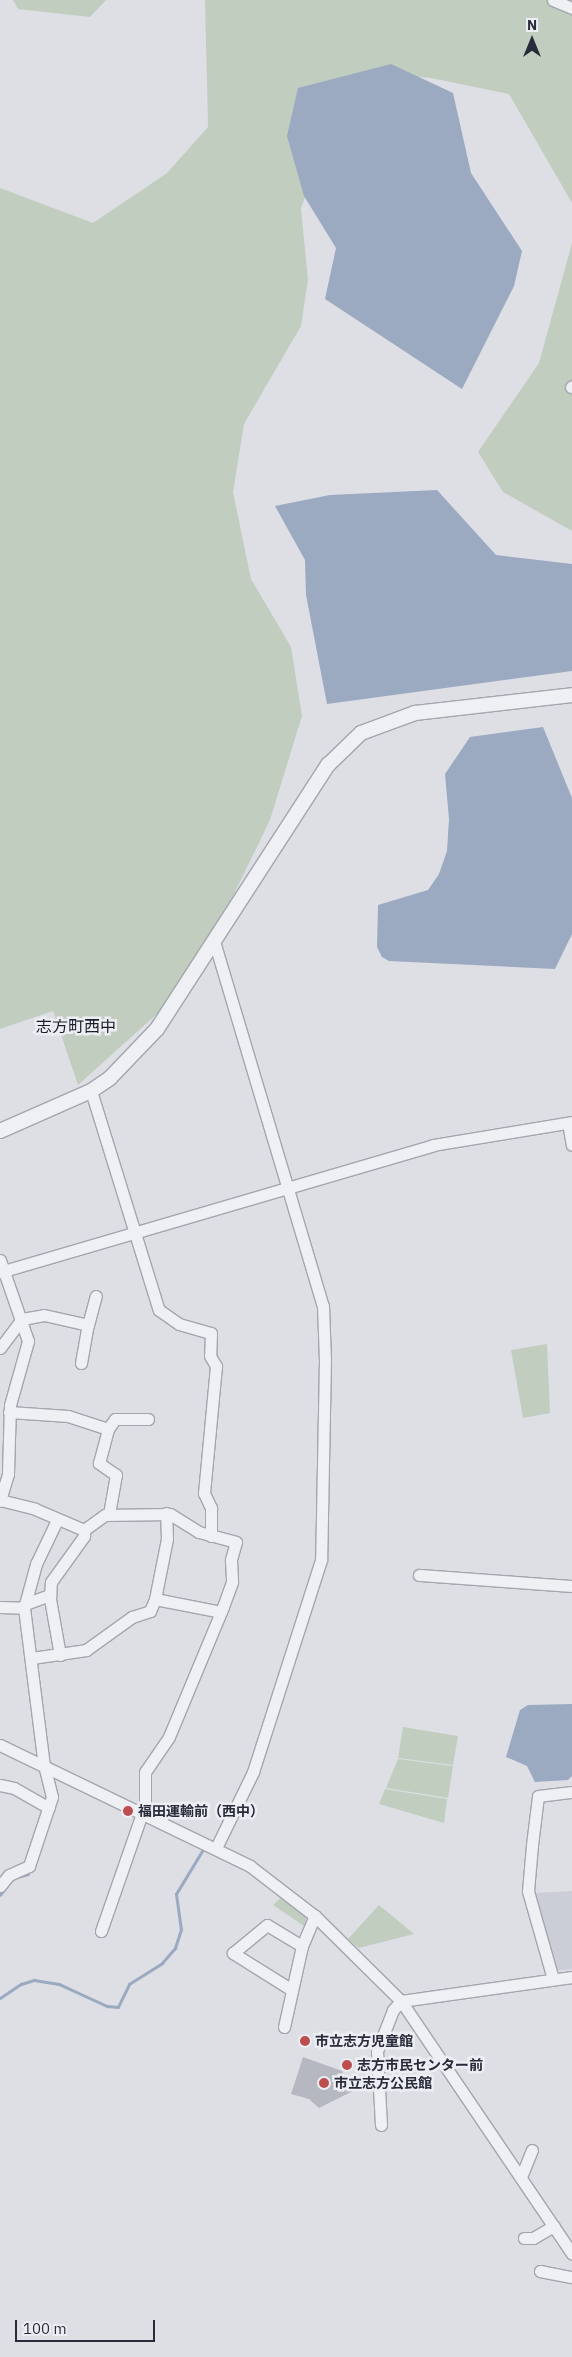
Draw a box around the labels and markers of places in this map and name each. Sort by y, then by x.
place label: 福田運輸前（西中） [138,1803,264,1819]
marker: 福田運輸前（西中） [122,1805,134,1817]
place label: 市立志方児童館 [315,2033,413,2049]
marker: 市立志方児童館 [299,2035,311,2047]
place label: 志方市民センター前 [357,2057,483,2073]
marker: 志方市民センター前 [341,2059,353,2071]
place label: 市立志方公民館 [334,2075,432,2091]
marker: 市立志方公民館 [318,2077,330,2089]

